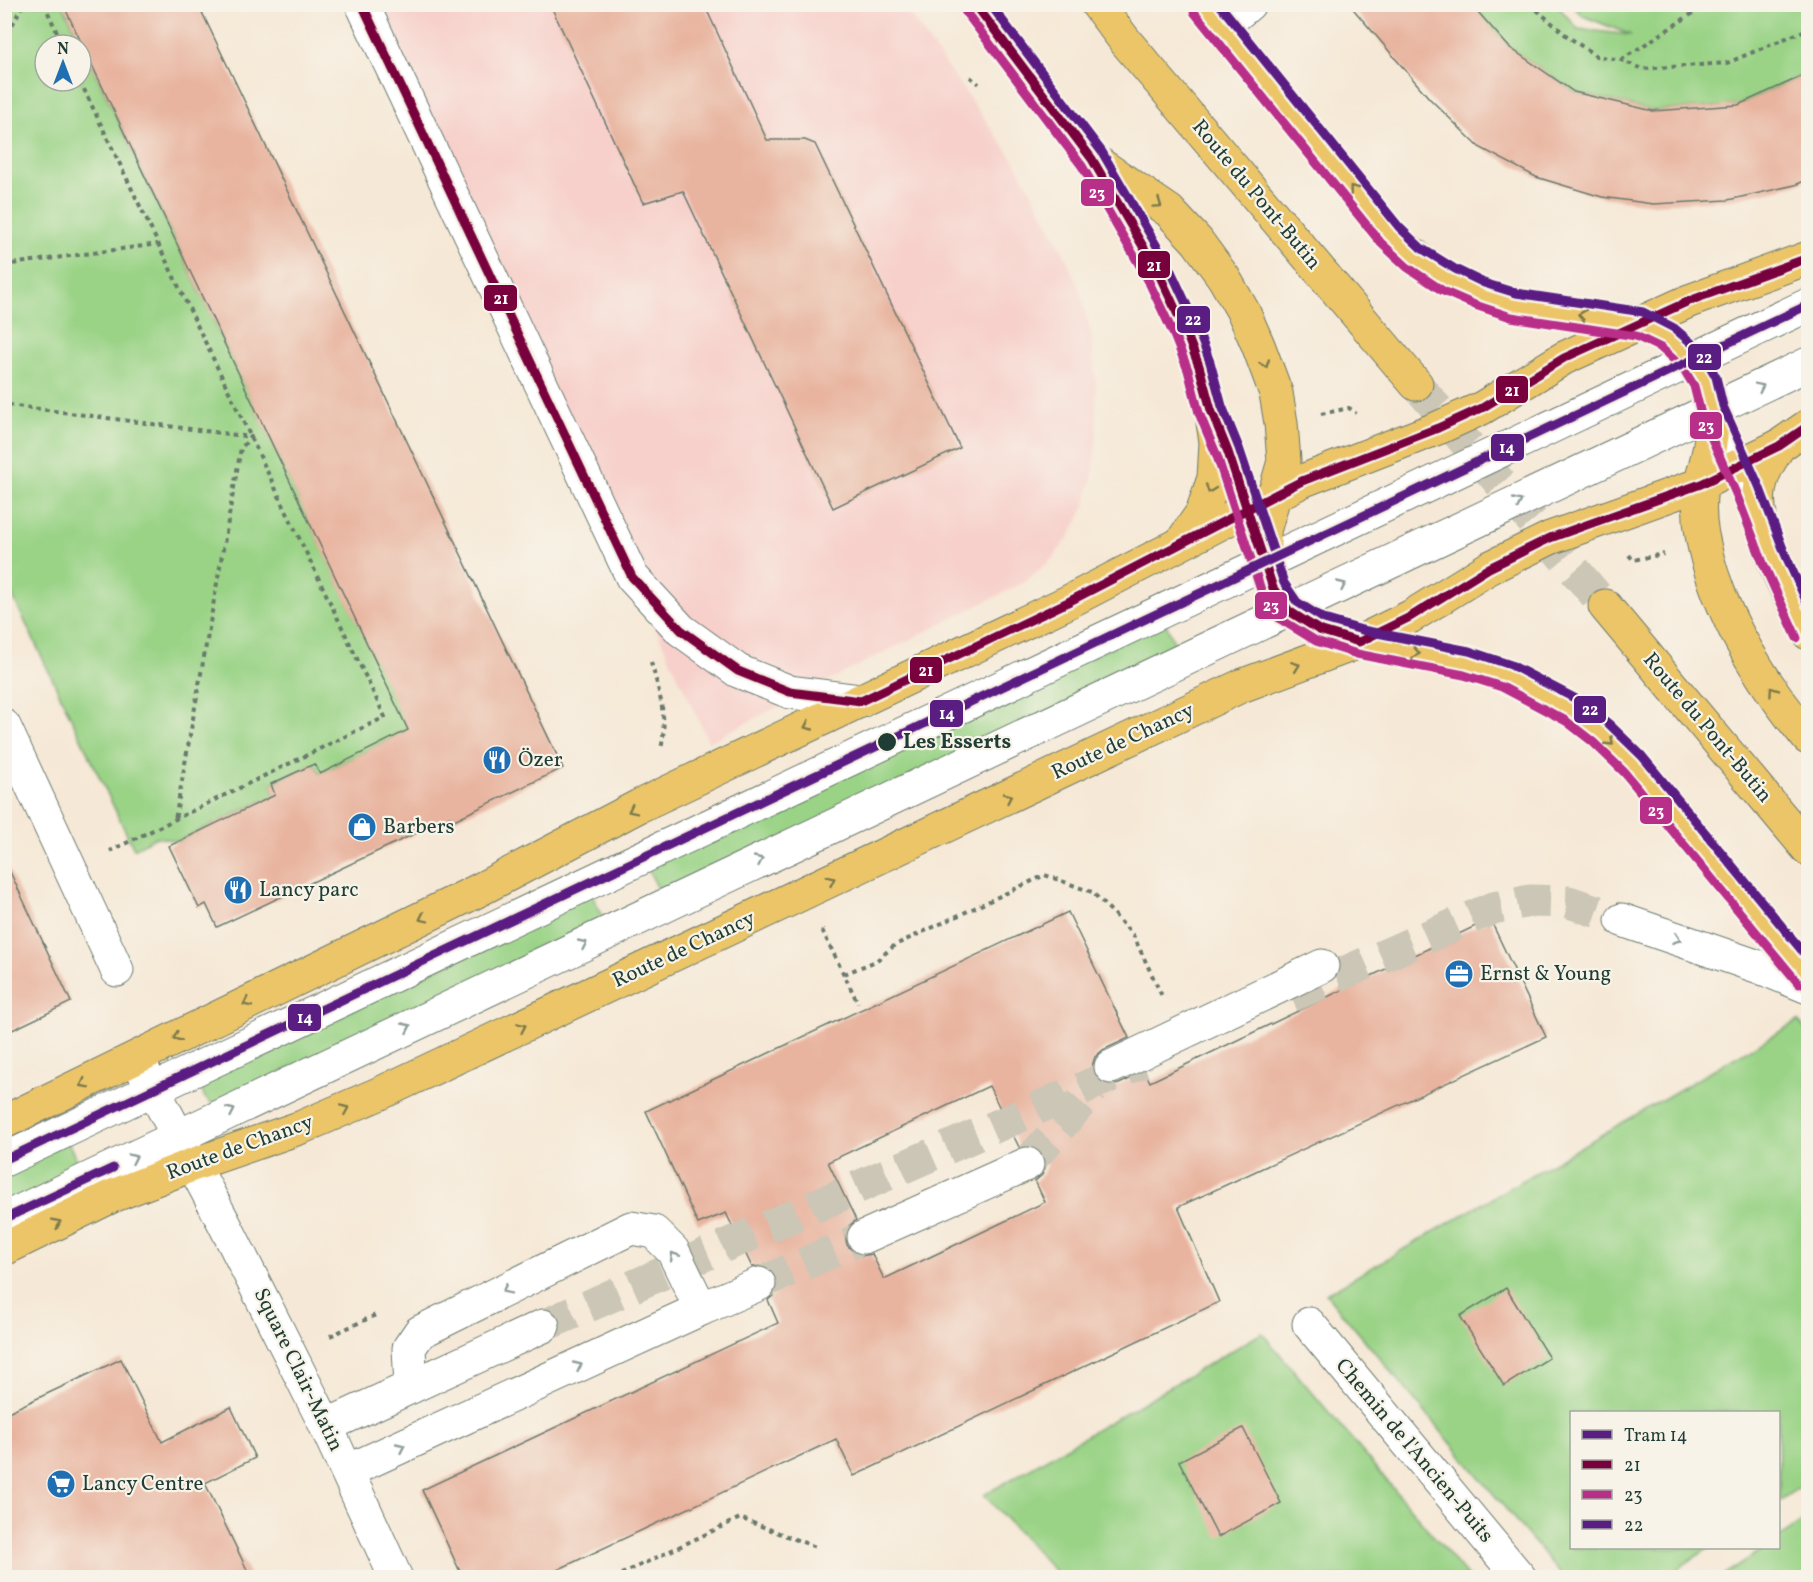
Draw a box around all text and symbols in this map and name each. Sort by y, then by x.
north arrow [33,33,93,93]
text: N [57,39,69,61]
street label: Route du Pont-Butin [1184,114,1328,276]
line badge: 23 [1080,178,1115,207]
text: 23 [1089,183,1105,205]
one-way arrow [1349,185,1360,196]
one-way arrow [1152,197,1163,208]
line badge: 21 [1137,250,1171,279]
text: 21 [1147,256,1161,278]
line badge: 21 [483,284,518,312]
text: 21 [494,289,508,311]
line badge: 22 [1176,305,1211,334]
text: 22 [1185,310,1201,332]
one-way arrow [1577,310,1586,322]
line badge: 22 [1687,343,1722,371]
text: 22 [1696,348,1712,370]
one-way arrow [1258,358,1271,368]
line badge: 21 [1495,375,1529,404]
text: 21 [1505,381,1519,403]
one-way arrow [1754,383,1765,395]
line badge: 23 [1689,411,1723,440]
text: 23 [1698,416,1714,438]
line badge: 14 [1490,433,1525,462]
text: 14 [1499,438,1515,460]
one-way arrow [1205,483,1218,494]
one-way arrow [1512,497,1523,509]
one-way arrow [1336,581,1347,593]
line badge: 23 [1254,591,1288,620]
text: 23 [1263,596,1279,618]
one-way arrow [1411,646,1421,659]
street label: Route du Pont-Butin [1635,647,1779,809]
line badge: 21 [909,656,943,684]
one-way arrow [1290,660,1301,673]
text: 21 [919,661,933,683]
one-way arrow [1769,687,1780,698]
line badge: 22 [1573,695,1607,724]
street label: Route de Chancy [1047,696,1200,788]
line badge: 14 [929,699,964,728]
text: 22 [1582,700,1598,722]
text: 14 [939,704,955,726]
one-way arrow [803,718,814,730]
place label: Les Esserts [903,728,1011,757]
marker: Les Esserts [876,731,898,753]
one-way arrow [1602,734,1613,745]
restaurant icon: Özer [481,744,513,776]
place label: Özer [518,746,563,775]
one-way arrow [1001,792,1012,804]
line badge: 23 [1639,796,1673,825]
text: 23 [1648,801,1664,823]
one-way arrow [627,802,638,814]
shop icon: Barbers [346,811,378,843]
place label: Barbers [383,813,455,842]
one-way arrow [753,856,764,868]
restaurant icon: Lancy parc [222,874,254,906]
place label: Lancy parc [259,876,359,905]
one-way arrow [825,876,836,888]
street label: Route de Chancy [608,904,761,996]
one-way arrow [418,910,429,922]
one-way arrow [1671,932,1682,944]
one-way arrow [576,939,587,951]
office icon: Ernst & Young [1443,958,1475,990]
place label: Ernst & Young [1480,960,1611,989]
one-way arrow [243,995,254,1007]
line badge: 14 [287,1003,322,1032]
text: 14 [297,1008,313,1030]
one-way arrow [516,1022,527,1034]
one-way arrow [400,1023,411,1035]
one-way arrow [173,1029,184,1041]
one-way arrow [79,1077,90,1088]
one-way arrow [339,1104,350,1116]
one-way arrow [224,1107,235,1119]
street label: Route de Chancy [163,1108,318,1188]
one-way arrow [127,1154,138,1166]
one-way arrow [51,1219,62,1231]
one-way arrow [670,1252,682,1262]
one-way arrow [501,1283,512,1294]
street label: Square Clair-Matin [246,1284,350,1456]
street label: Chemin de l'Ancien-Puits [1328,1353,1500,1549]
one-way arrow [572,1361,583,1373]
legend [1570,1411,1780,1549]
text: Tram 14 [1624,1424,1688,1449]
one-way arrow [395,1442,406,1454]
text: 21 [1624,1454,1641,1479]
supermarket icon: Lancy Centre [45,1468,77,1500]
place label: Lancy Centre [82,1470,203,1499]
text: 23 [1624,1484,1642,1509]
text: 22 [1624,1514,1643,1539]

